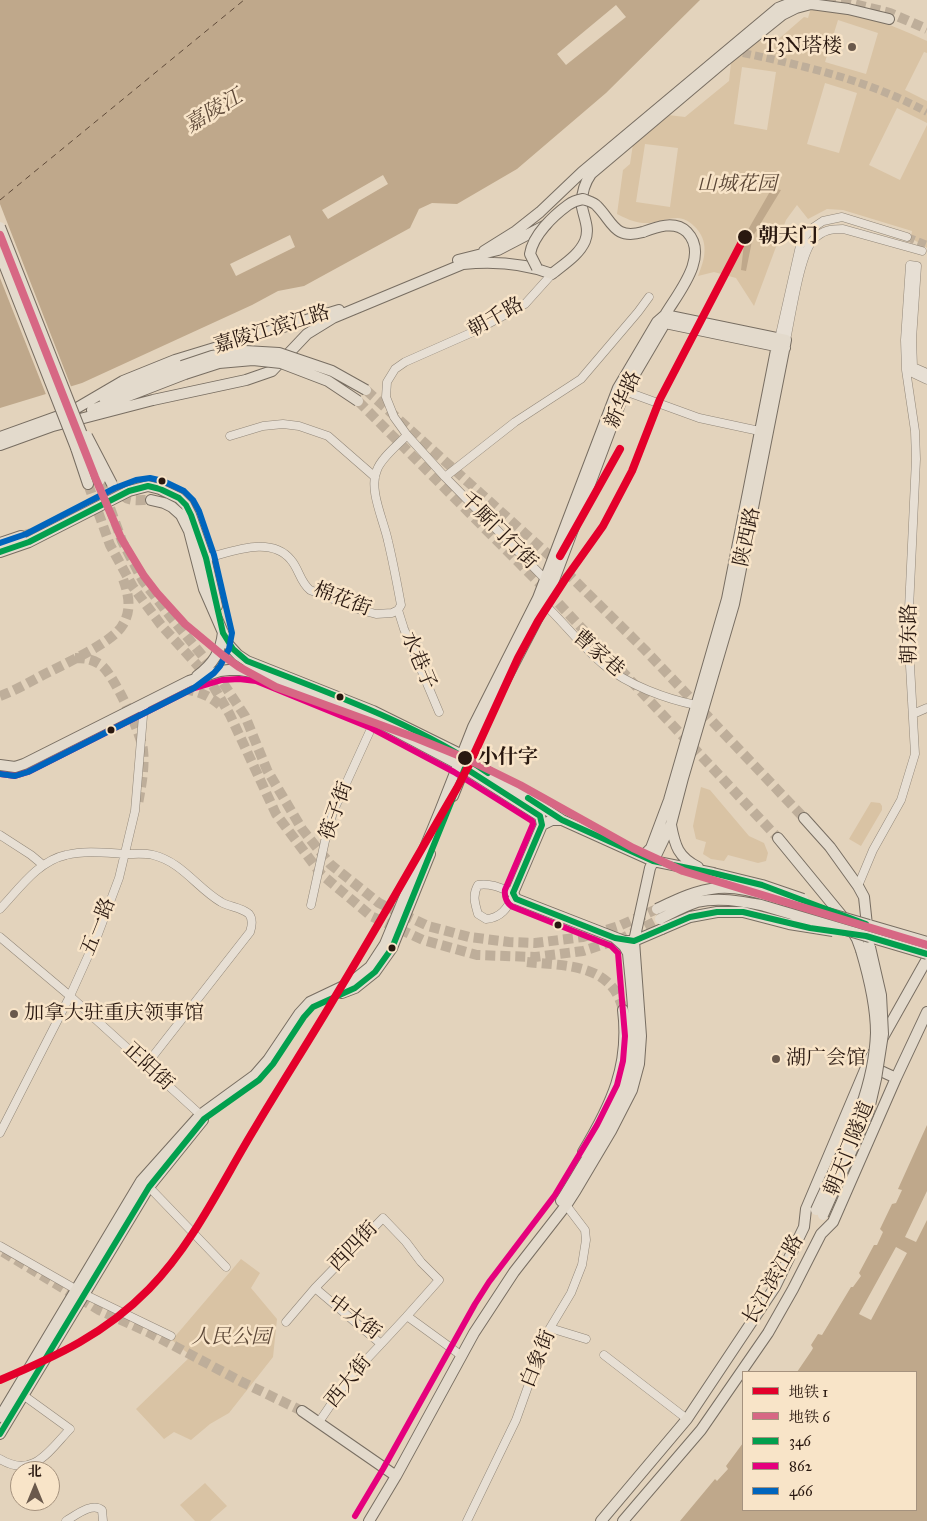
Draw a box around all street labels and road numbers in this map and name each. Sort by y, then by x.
street label: 朝千路 [464,293,528,343]
street label: 嘉陵江滨江路 [211,301,333,359]
street label: 新华路 [601,368,647,432]
street label: 千厮门行街 [454,487,542,575]
street label: 陕西路 [730,505,766,569]
street label: 棉花街 [310,578,374,622]
street label: 朝东路 [898,604,922,664]
street label: 曹家巷 [567,625,629,683]
street label: 水巷子 [395,629,441,693]
street label: 筷子街 [315,779,359,843]
street label: 五一路 [77,895,121,959]
street label: 正阳街 [118,1038,178,1096]
street label: 朝天门隧道 [820,1098,880,1200]
street label: 西四街 [325,1217,383,1277]
street label: 长江滨江路 [739,1231,809,1329]
street label: 中大街 [323,1290,385,1346]
street label: 白象街 [517,1327,561,1391]
street label: 西大街 [321,1351,377,1413]

